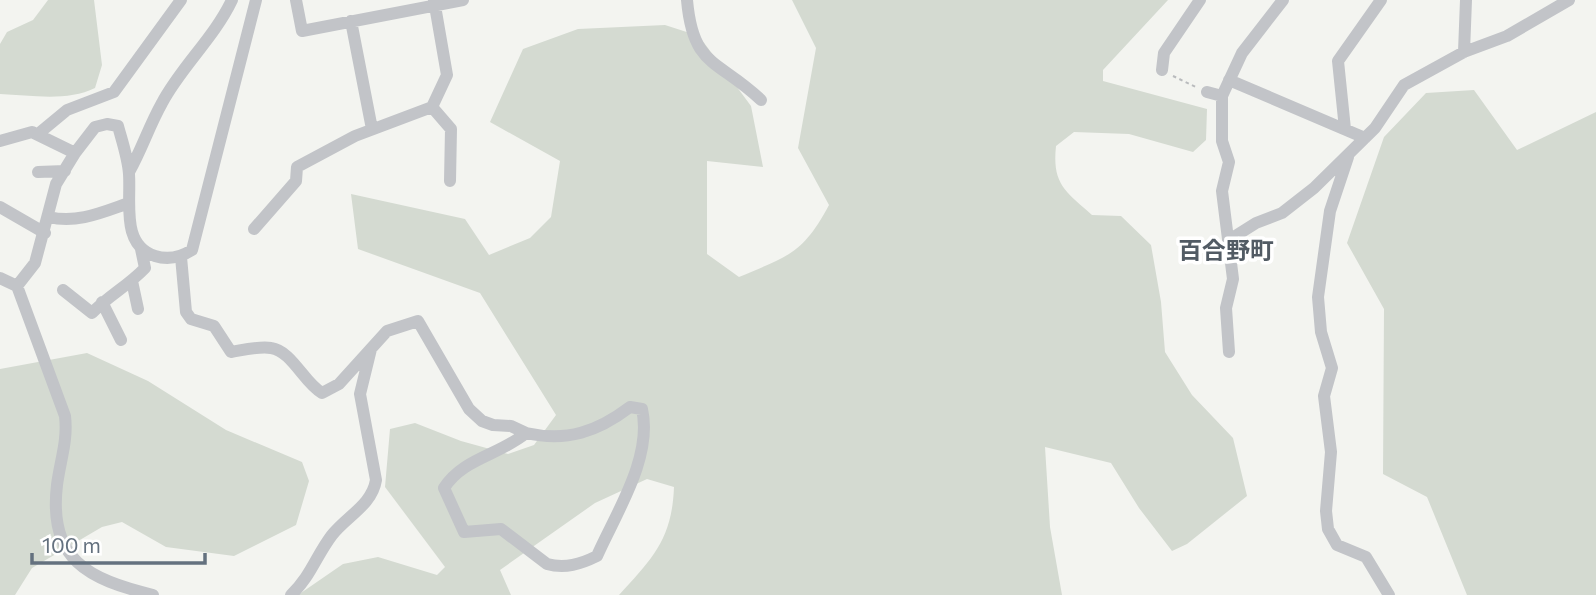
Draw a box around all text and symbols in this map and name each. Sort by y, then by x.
district label: 百合野町 [1178,235,1274,264]
scale bar [32,522,205,566]
text: 100 m [42,532,101,557]

